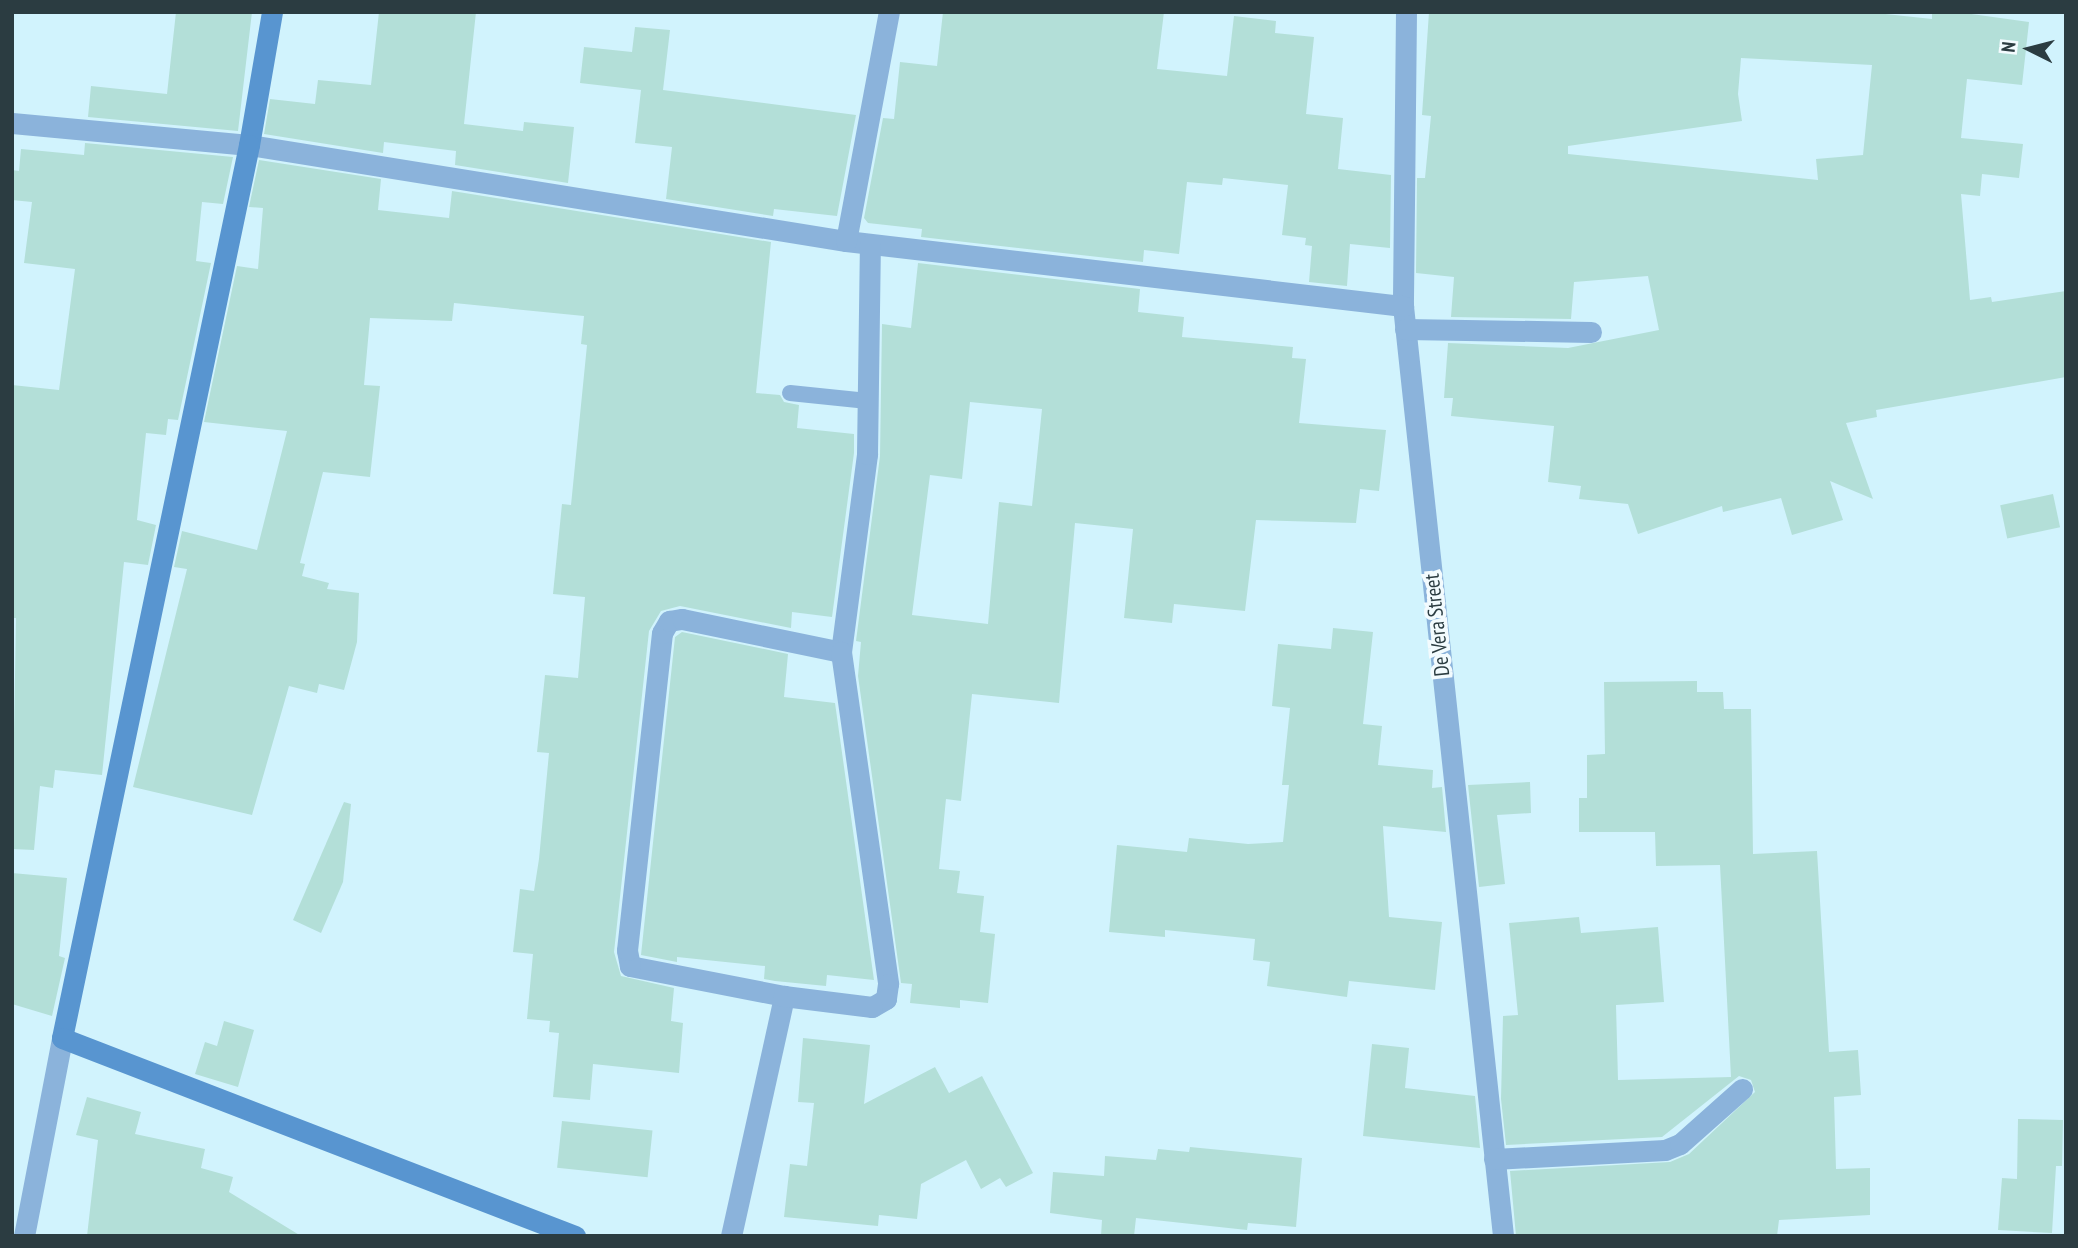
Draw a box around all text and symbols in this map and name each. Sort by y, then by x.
north arrow [1994,14,2064,84]
text: N [1996,40,2021,53]
street label: De Vera Street [1419,572,1455,678]

